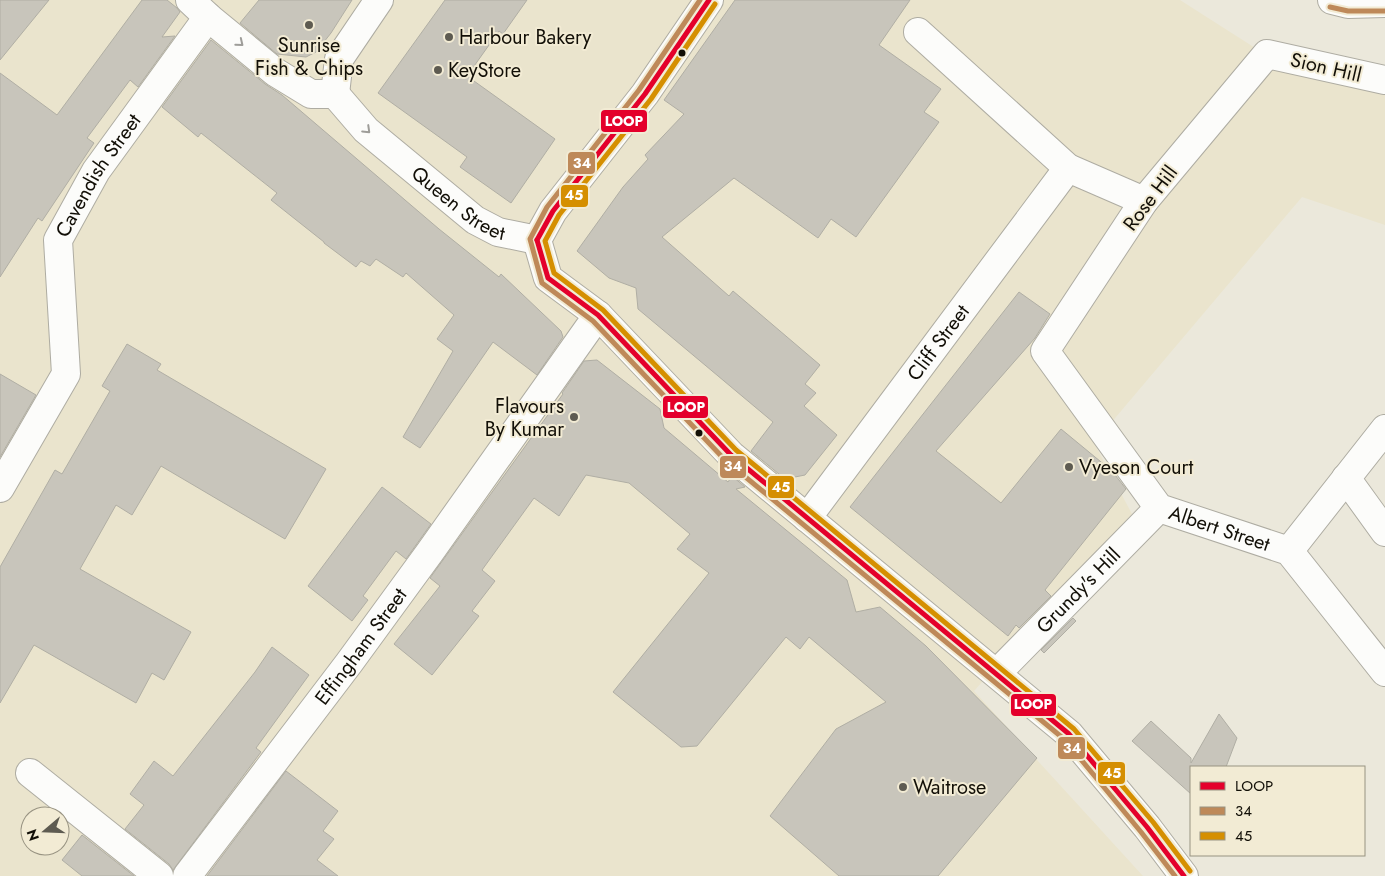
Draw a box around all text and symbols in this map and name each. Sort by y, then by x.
marker: Sunrise Fish & Chips [303,19,315,31]
place label: Harbour Bakery [459,23,591,52]
place label: Sunrise Fish & Chips [255,31,363,83]
marker: Harbour Bakery [443,31,455,43]
one-way arrow [234,38,243,46]
street label: Sion Hill [1287,45,1364,90]
unlabelled marker [677,48,687,58]
place label: KeyStore [448,56,521,85]
marker: KeyStore [432,64,444,76]
street label: Cavendish Street [48,108,148,243]
line badge: LOOP [600,109,648,133]
text: LOOP [605,111,644,131]
one-way arrow [362,124,371,133]
line badge: 34 [567,151,596,175]
text: 34 [573,153,591,173]
street label: Queen Street [405,159,508,248]
street label: Rose Hill [1116,160,1185,237]
line badge: 45 [560,184,589,208]
text: 45 [565,185,583,205]
street label: Cliff Street [900,298,977,387]
place label: Flavours By Kumar [485,392,564,444]
line badge: LOOP [662,395,709,419]
text: LOOP [667,397,706,417]
marker: Flavours By Kumar [568,411,580,423]
unlabelled marker [694,428,704,438]
place label: Vyeson Court [1079,453,1193,482]
line badge: 34 [719,455,747,479]
text: 34 [724,456,742,476]
marker: Vyeson Court [1063,461,1075,473]
line badge: 45 [767,475,795,499]
text: 45 [772,477,790,497]
street label: Albert Street [1165,498,1274,559]
street label: Grundy's Hill [1030,541,1128,640]
street label: Effingham Street [308,582,414,711]
line badge: LOOP [1010,693,1057,717]
text: LOOP [1014,694,1053,714]
line badge: 34 [1057,736,1086,760]
text: 34 [1063,738,1081,758]
line badge: 45 [1097,761,1126,785]
text: 45 [1103,763,1121,783]
legend [1190,766,1365,856]
place label: Waitrose [913,773,986,802]
text: LOOP [1235,775,1273,797]
marker: Waitrose [897,781,909,793]
text: 34 [1235,800,1252,822]
north arrow [20,806,70,856]
text: 45 [1235,825,1252,847]
text: N [21,827,44,844]

